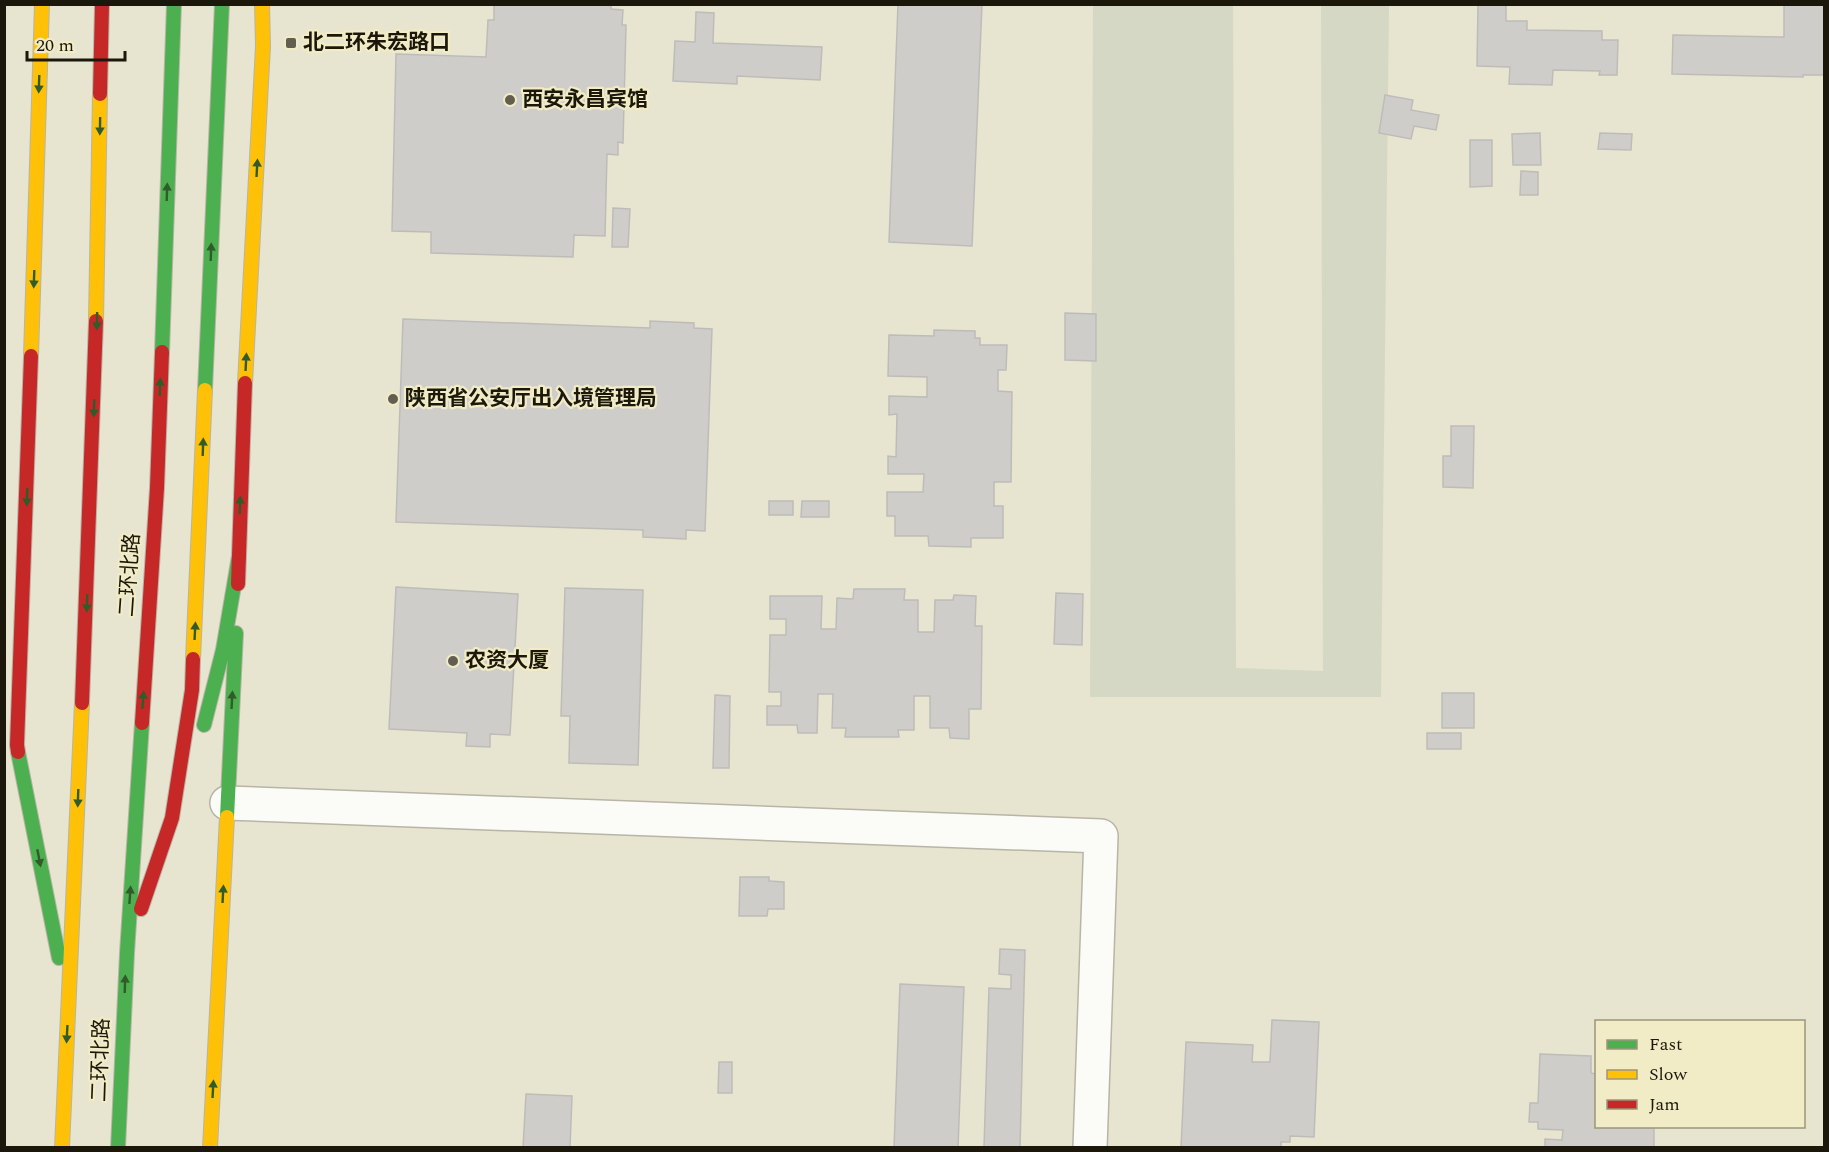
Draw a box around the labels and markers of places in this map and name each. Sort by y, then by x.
place label: 北二环朱宏路口 [303,27,450,59]
marker: 北二环朱宏路口 [284,36,298,50]
place label: 西安永昌宾馆 [522,84,648,116]
marker: 西安永昌宾馆 [503,93,517,107]
place label: 陕西省公安厅出入境管理局 [405,383,657,415]
marker: 陕西省公安厅出入境管理局 [386,392,400,406]
place label: 农资大厦 [465,645,549,677]
marker: 农资大厦 [446,654,460,668]

